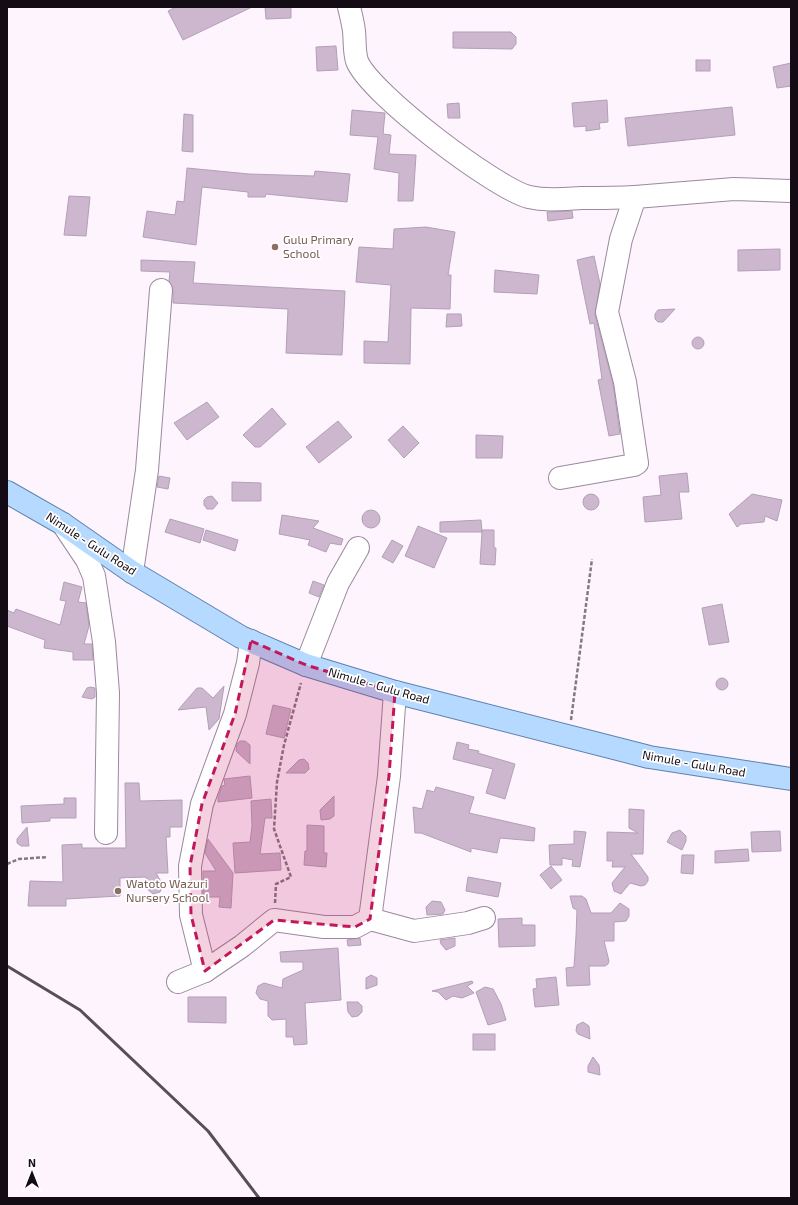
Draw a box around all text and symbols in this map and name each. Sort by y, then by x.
place label: Gulu Primary School [283,232,354,260]
marker: Gulu Primary School [270,242,280,252]
street label: Nimule - Gulu Road [44,509,139,578]
street label: Nimule - Gulu Road [327,664,431,706]
street label: Nimule - Gulu Road [641,747,747,779]
place label: Watoto Wazuri Nursery School [126,876,209,904]
marker: Watoto Wazuri Nursery School [113,886,123,896]
north arrow [12,1153,52,1193]
text: N [28,1156,36,1169]

